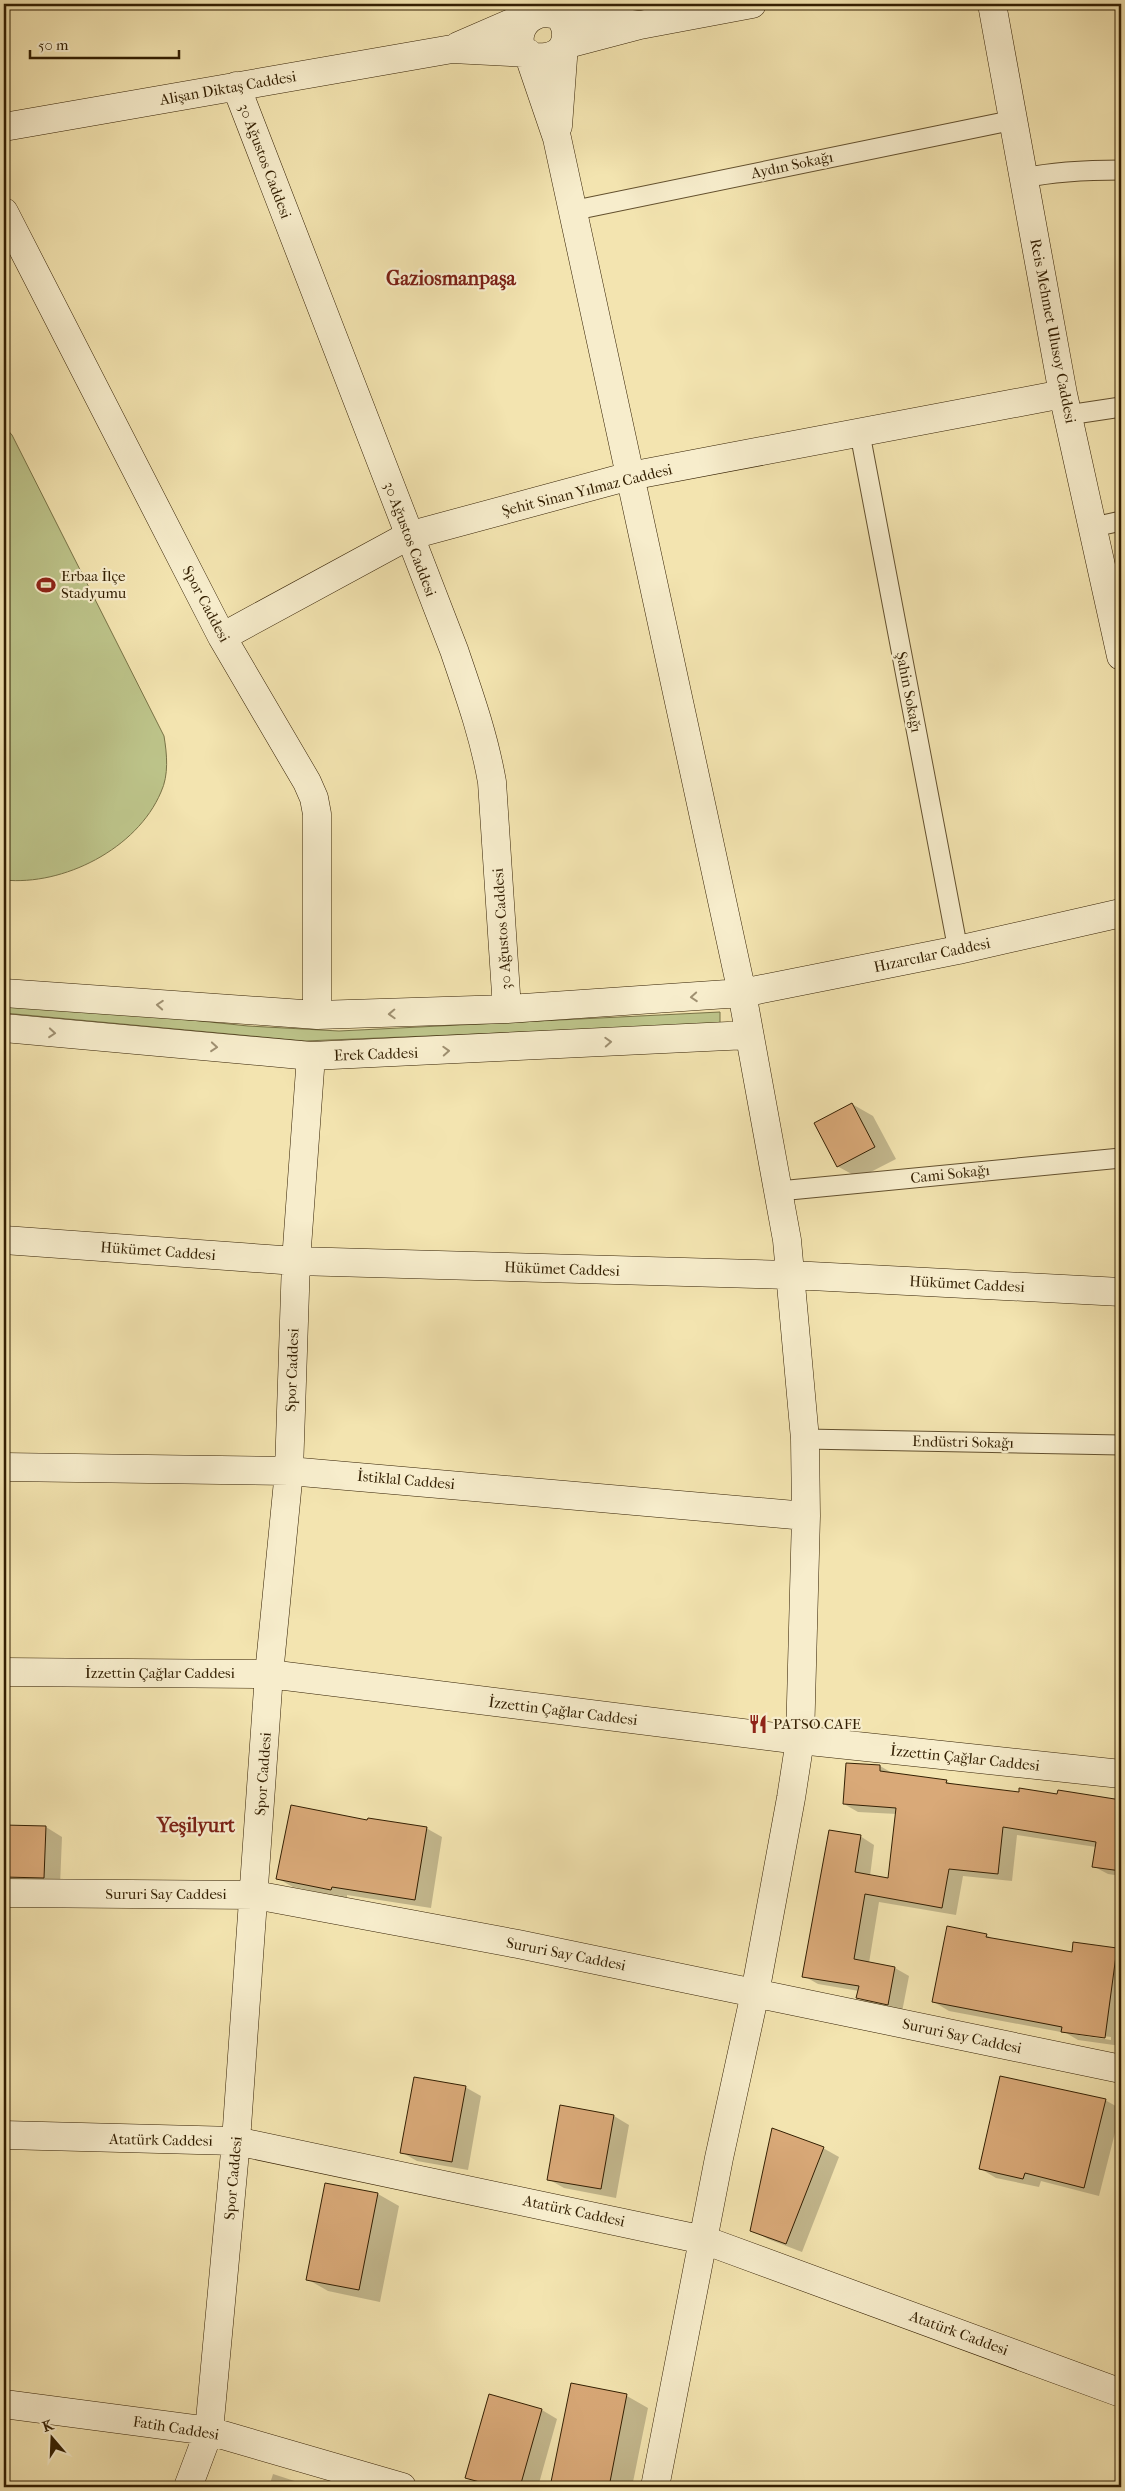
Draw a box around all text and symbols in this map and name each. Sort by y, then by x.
scale bar [30,28,179,60]
text: 50 m [38,36,69,54]
street label: Alişan Diktaş Caddesi [157,67,298,109]
street label: 30 Ağustos Caddesi [235,101,295,222]
street label: Aydın Sokağı [748,147,835,183]
street label: Reis Mehmet Ulusoy Caddesi [1026,237,1080,425]
district label: Gaziosmanpaşa [386,267,517,291]
street label: Şehit Sinan Yılmaz Caddesi [500,460,675,520]
street label: 30 Ağustos Caddesi [380,479,440,600]
street label: Spor Caddesi [178,563,234,646]
place label: Erbaa İlçe Stadyumu [61,567,127,602]
sports icon: Erbaa İlçe Stadyumu [35,574,57,596]
street label: Şahin Sokağı [892,650,926,734]
street label: 30 Ağustos Caddesi [489,867,515,990]
street label: Hızarcılar Caddesi [872,934,992,976]
one-way arrow [690,991,698,1002]
one-way arrow [155,1000,163,1011]
one-way arrow [388,1008,396,1019]
one-way arrow [49,1027,57,1038]
one-way arrow [605,1037,613,1048]
one-way arrow [210,1042,218,1053]
street label: Erek Caddesi [333,1044,419,1064]
one-way arrow [442,1045,450,1056]
street label: Cami Sokağı [910,1161,991,1187]
street label: Hükümet Caddesi [100,1238,217,1264]
street label: Hükümet Caddesi [504,1258,621,1280]
street label: Hükümet Caddesi [909,1272,1026,1296]
street label: Spor Caddesi [282,1327,302,1412]
street label: Endüstri Sokağı [912,1432,1015,1452]
street label: İstiklal Caddesi [356,1467,456,1493]
street label: İzzettin Çağlar Caddesi [85,1664,236,1682]
street label: İzzettin Çağlar Caddesi [487,1693,639,1729]
restaurant icon: PATSO CAFE [747,1713,769,1735]
place label: PATSO CAFE [773,1715,861,1733]
street label: Spor Caddesi [251,1731,275,1816]
street label: İzzettin Çağlar Caddesi [889,1741,1041,1775]
district label: Yeşilyurt [156,1814,236,1838]
street label: Sururi Say Caddesi [105,1885,227,1903]
street label: Sururi Say Caddesi [505,1934,628,1975]
street label: Sururi Say Caddesi [901,2015,1024,2058]
street label: Atatürk Caddesi [108,2130,214,2150]
street label: Spor Caddesi [220,2135,246,2221]
street label: Atatürk Caddesi [520,2191,627,2231]
street label: Atatürk Caddesi [906,2306,1011,2359]
street label: Fatih Caddesi [132,2412,221,2444]
north arrow [28,2414,78,2464]
text: K [40,2416,56,2436]

